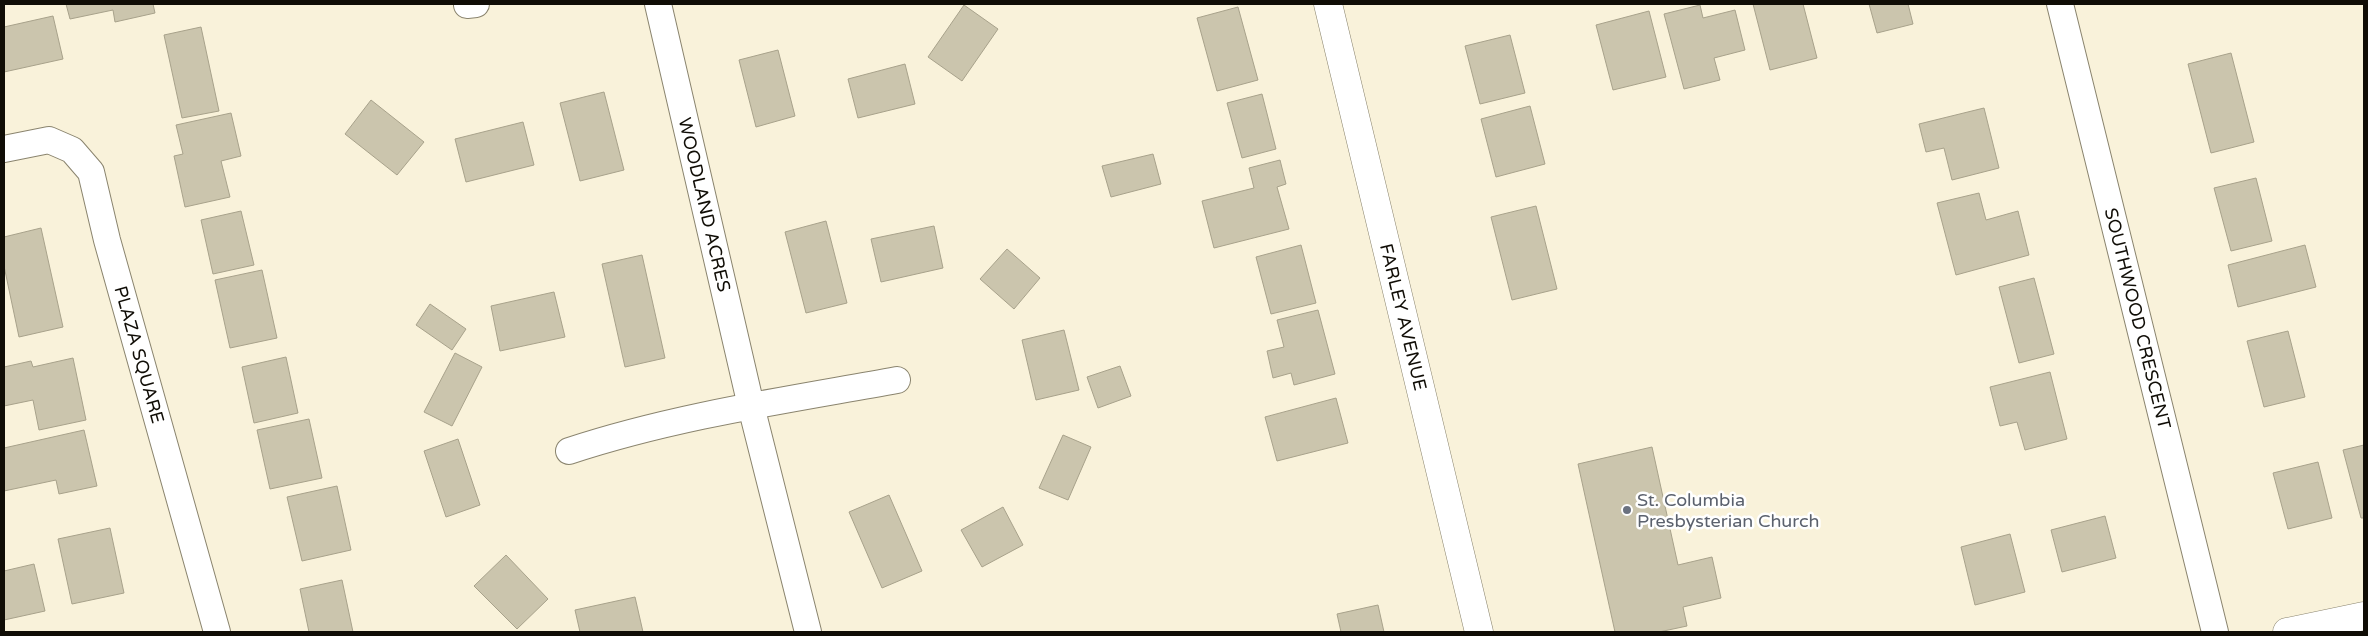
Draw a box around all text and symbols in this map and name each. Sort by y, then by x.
street label: WOODLAND ACRES [674,115,735,294]
street label: SOUTHWOOD CRESCENT [2100,206,2176,431]
street label: FARLEY AVENUE [1375,241,1432,393]
street label: PLAZA SQUARE [109,283,169,426]
place label: St. Columbia Presbysterian Church [1637,489,1819,532]
marker: St. Columbia Presbysterian Church [1621,504,1633,516]

